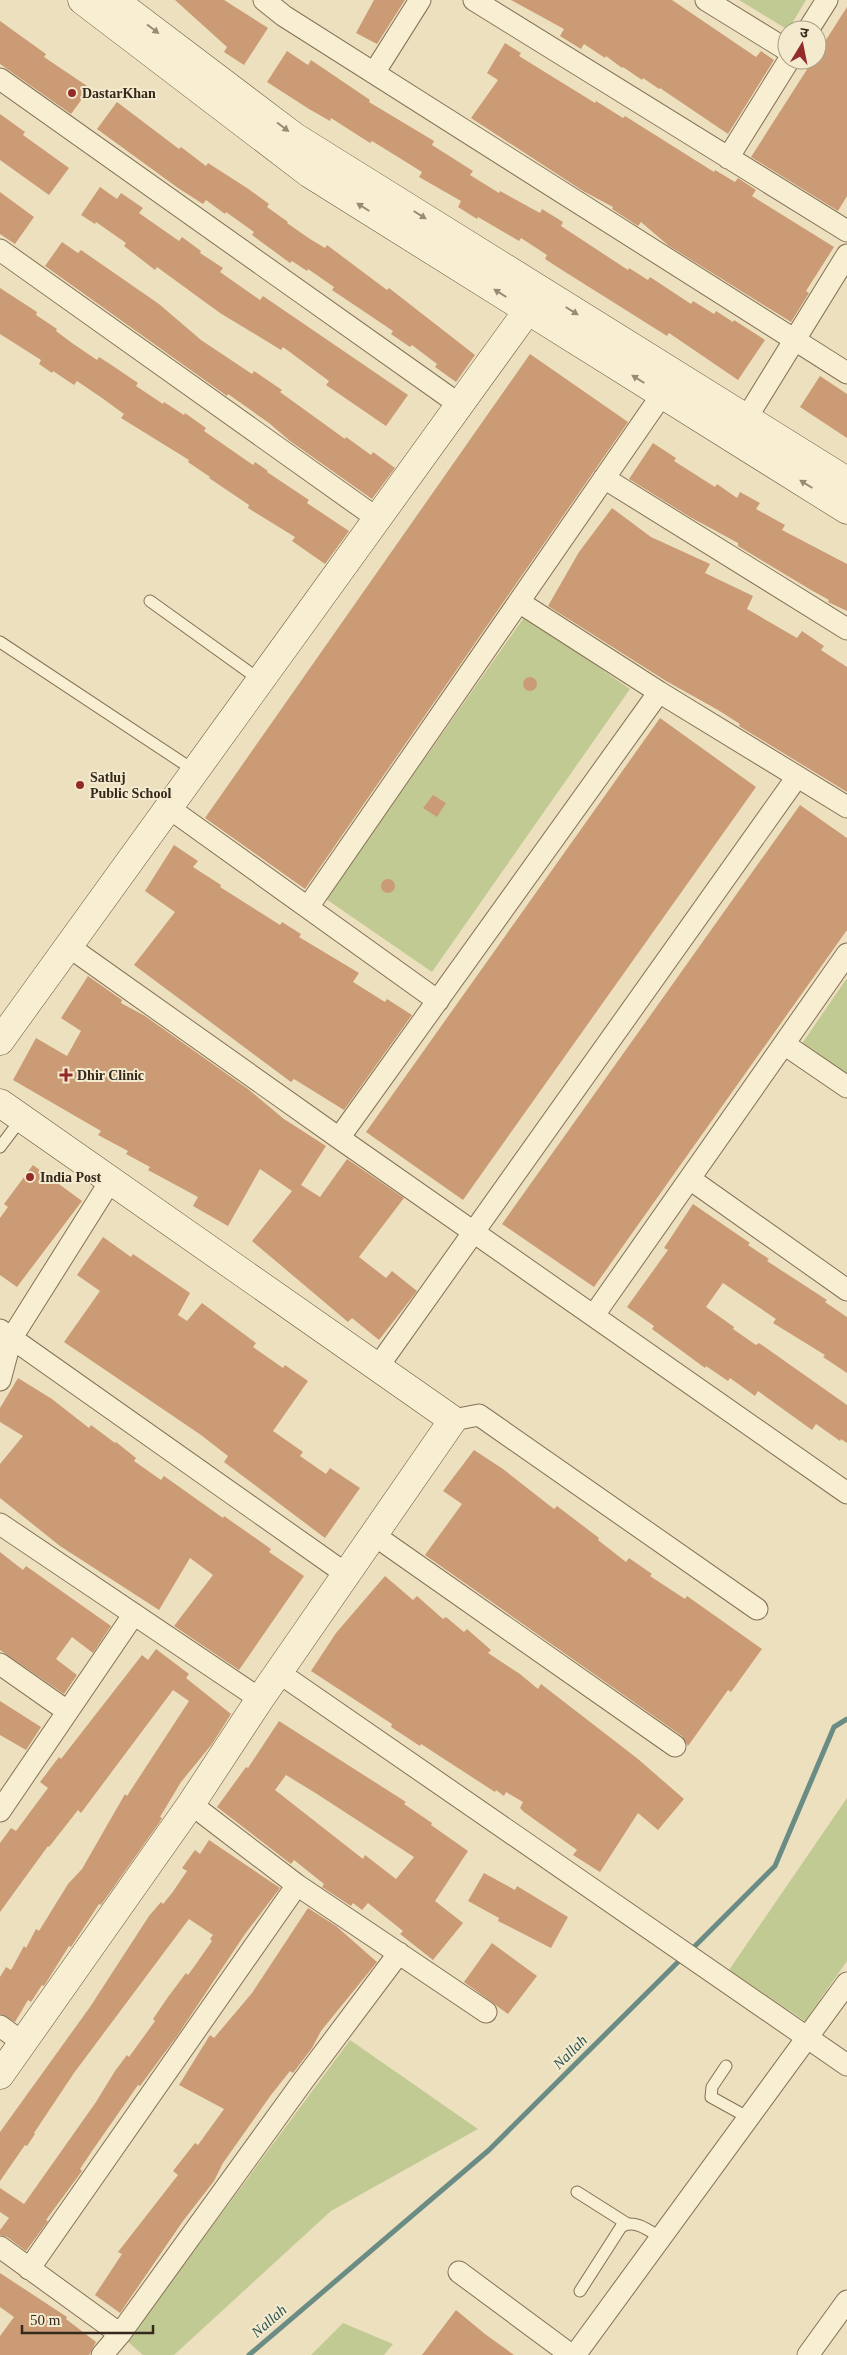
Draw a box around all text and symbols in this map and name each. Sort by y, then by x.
north arrow [777,20,827,70]
one-way arrow [146,24,159,35]
text: उ [799,25,810,41]
place label: DastarKhan [82,86,156,101]
marker: DastarKhan [66,87,78,99]
one-way arrow [276,122,289,133]
one-way arrow [356,202,369,212]
one-way arrow [413,210,426,220]
one-way arrow [494,289,507,298]
one-way arrow [565,306,578,316]
one-way arrow [632,375,645,384]
one-way arrow [799,479,812,489]
place label: Satluj Public School [90,770,171,801]
marker: Satluj Public School [74,779,86,791]
marker: Dhir Clinic [59,1068,73,1082]
place label: Dhir Clinic [77,1068,144,1083]
place label: India Post [40,1170,101,1185]
marker: India Post [24,1171,36,1183]
water label: Nallah [549,2032,590,2073]
scale bar [22,2302,154,2334]
water label: Nallah [248,2302,290,2341]
text: 50 m [30,2312,61,2328]

